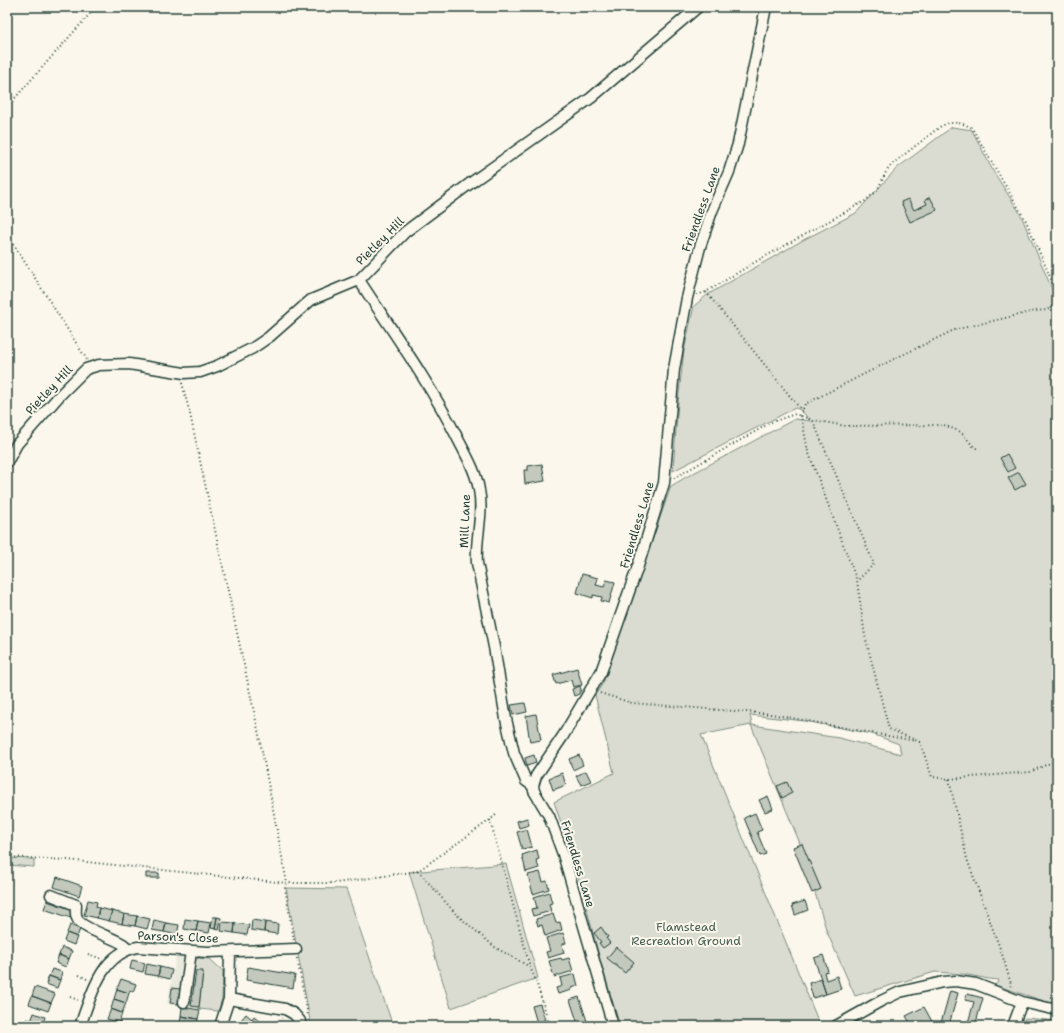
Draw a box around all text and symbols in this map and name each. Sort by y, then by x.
street label: Friendless Lane [678,164,724,254]
street label: Pietley Hill [352,213,408,269]
street label: Pietley Hill [22,362,76,418]
street label: Friendless Lane [616,479,658,570]
street label: Mill Lane [456,493,474,548]
street label: Friendless Lane [557,819,599,910]
park label: Flamstead Recreation Ground [631,919,741,949]
street label: Parson's Close [137,928,219,946]

